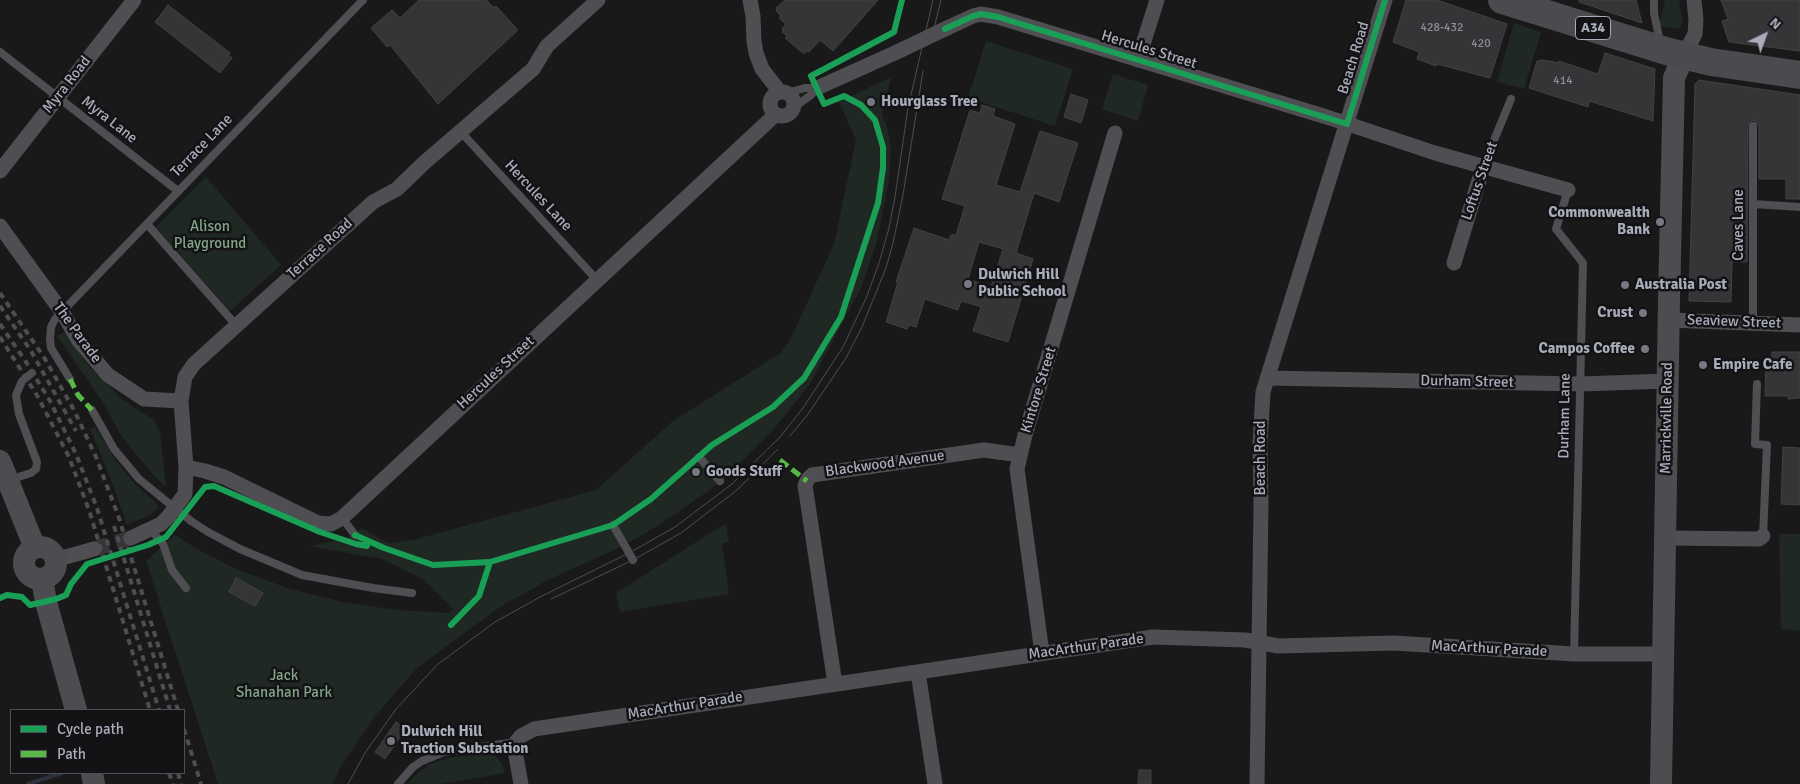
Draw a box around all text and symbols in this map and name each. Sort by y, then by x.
north arrow [1740,10,1790,60]
text: N [1766,14,1785,33]
road number: A34 [1576,16,1610,40]
street label: Beach Road [1334,20,1374,96]
house number: 428-432 [1420,21,1464,35]
street label: Hercules Street [1099,27,1199,73]
house number: 420 [1471,37,1491,51]
street label: Myra Road [39,53,95,117]
house number: 414 [1553,74,1573,88]
street label: Myra Lane [77,92,141,148]
place label: Hourglass Tree [881,93,978,111]
marker: Hourglass Tree [865,96,877,108]
street label: Terrace Lane [167,111,237,181]
street label: Loftus Street [1458,139,1502,223]
street label: Hercules Lane [500,157,576,235]
street label: Caves Lane [1730,189,1748,261]
place label: Commonwealth Bank [1548,204,1650,239]
street label: Terrace Road [284,215,356,283]
marker: Commonwealth Bank [1654,216,1666,228]
park label: Alison Playground [174,218,246,253]
place label: Dulwich Hill Public School [978,266,1066,301]
place label: Australia Post [1635,276,1727,294]
marker: Dulwich Hill Public School [962,278,974,290]
marker: Australia Post [1619,279,1631,291]
street label: The Parade [49,299,105,367]
place label: Crust [1597,304,1633,322]
marker: Crust [1637,307,1649,319]
street label: Seaview Street [1686,311,1782,333]
street label: Hercules Street [454,333,538,413]
place label: Campos Coffee [1539,340,1635,358]
marker: Campos Coffee [1639,343,1651,355]
street label: Kintore Street [1017,345,1061,435]
place label: Empire Cafe [1713,356,1792,374]
marker: Empire Cafe [1697,359,1709,371]
street label: Marrickville Road [1657,362,1677,474]
street label: Durham Street [1420,372,1514,392]
street label: Durham Lane [1555,373,1575,459]
street label: Beach Road [1252,421,1270,495]
street label: Blackwood Avenue [824,447,946,481]
place label: Goods Stuff [706,463,782,481]
marker: Goods Stuff [690,466,702,478]
street label: MacArthur Parade [1027,630,1145,664]
street label: MacArthur Parade [1430,637,1548,661]
park label: Jack Shanahan Park [236,667,332,702]
street label: MacArthur Parade [626,688,744,724]
legend [10,709,185,774]
text: Cycle path [57,720,124,738]
place label: Dulwich Hill Traction Substation [401,723,529,758]
marker: Dulwich Hill Traction Substation [385,735,397,747]
text: Path [57,745,86,763]

